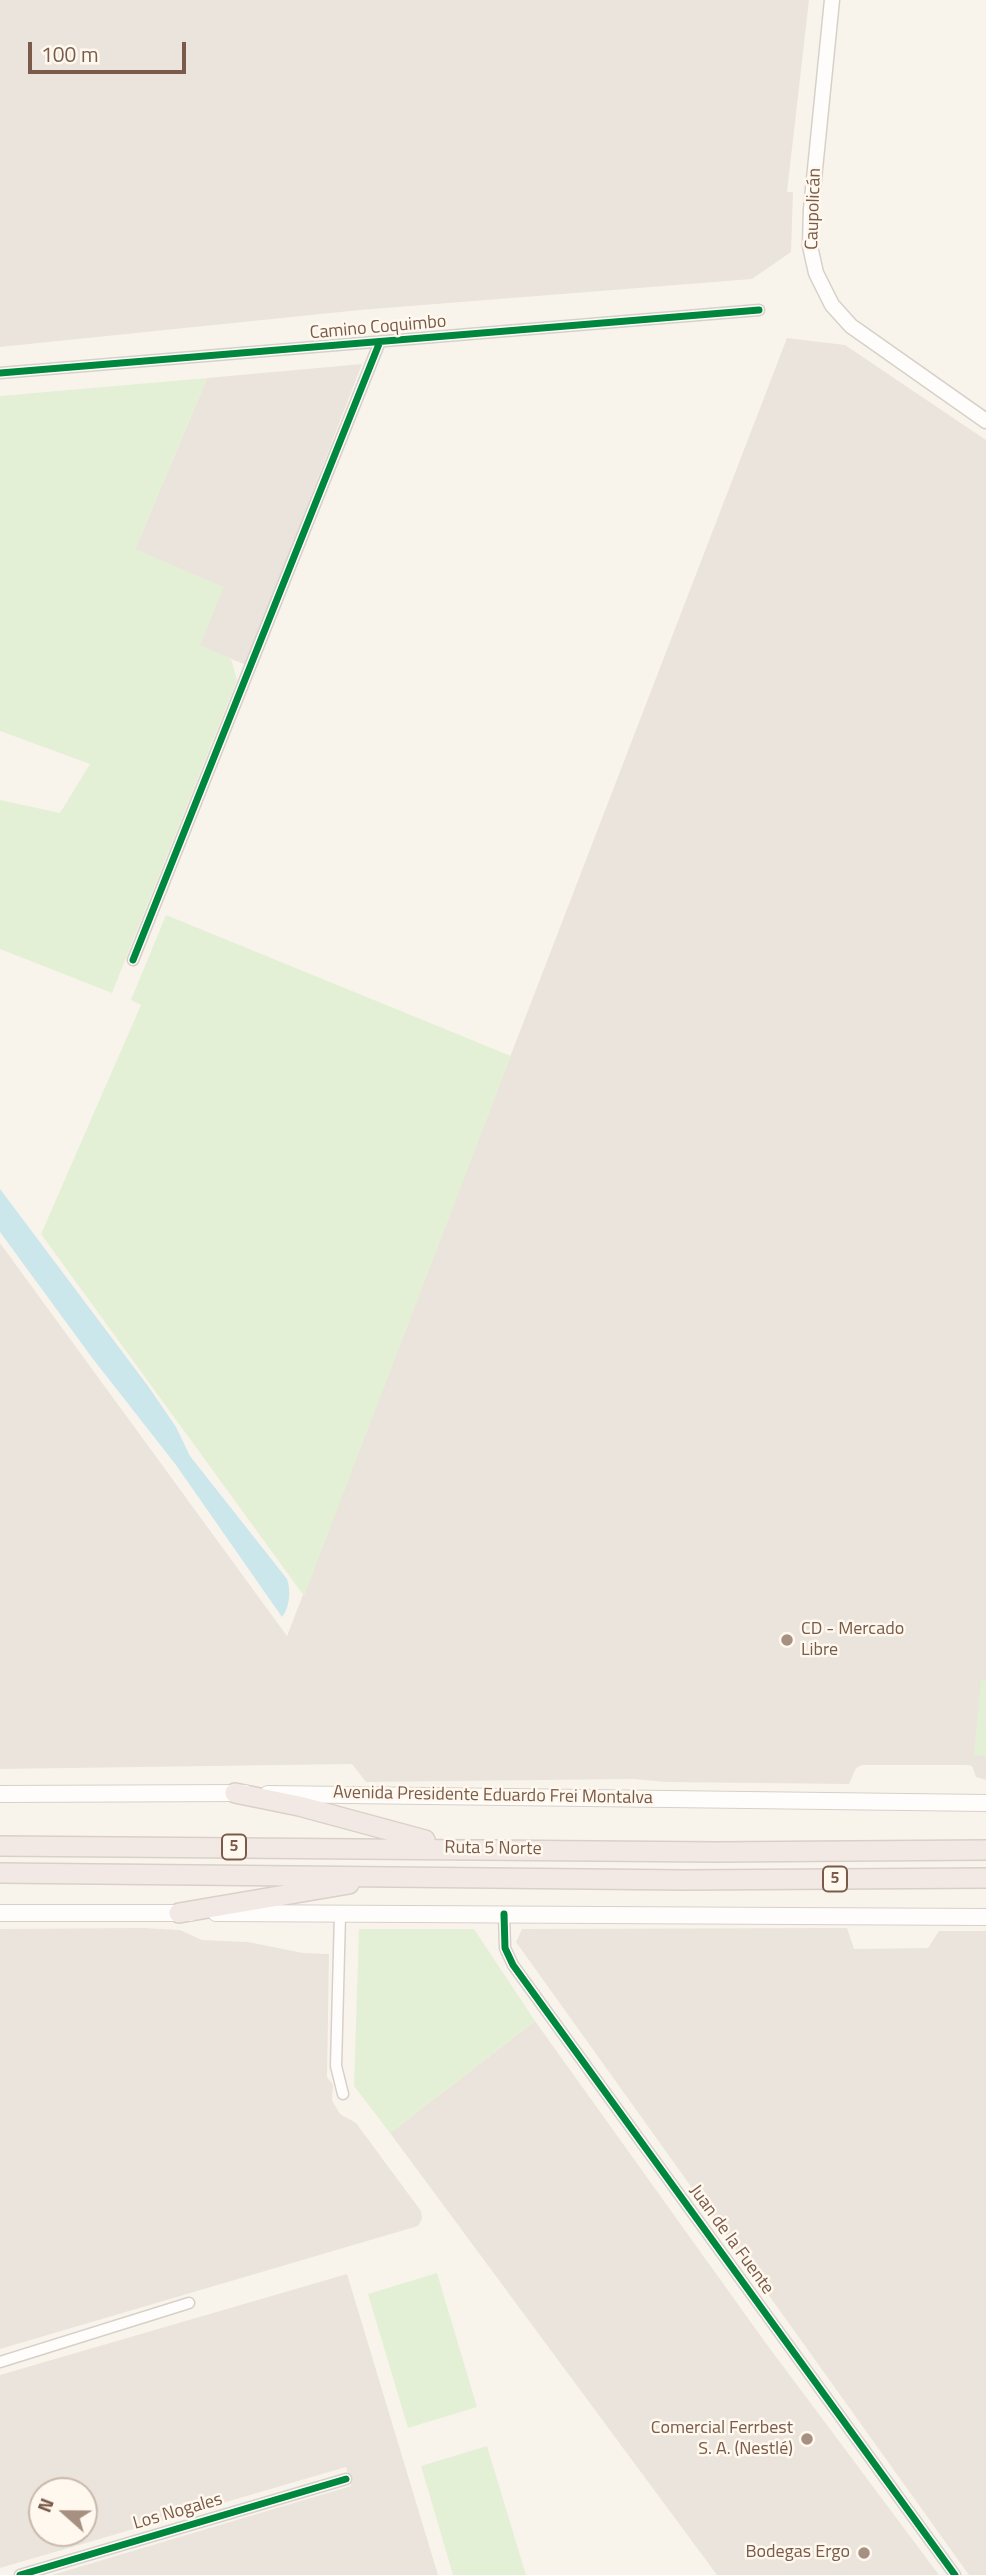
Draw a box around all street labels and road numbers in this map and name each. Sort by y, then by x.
street label: Caupolicán [802,168,826,250]
street label: Camino Coquimbo [309,311,447,345]
street label: Avenida Presidente Eduardo Frei Montalva [333,1782,653,1810]
road number: 5 [222,1834,246,1859]
street label: Ruta 5 Norte [444,1837,542,1861]
road number: 5 [823,1867,847,1892]
street label: Juan de la Fuente [684,2181,778,2299]
street label: Los Nogales [131,2489,225,2535]

